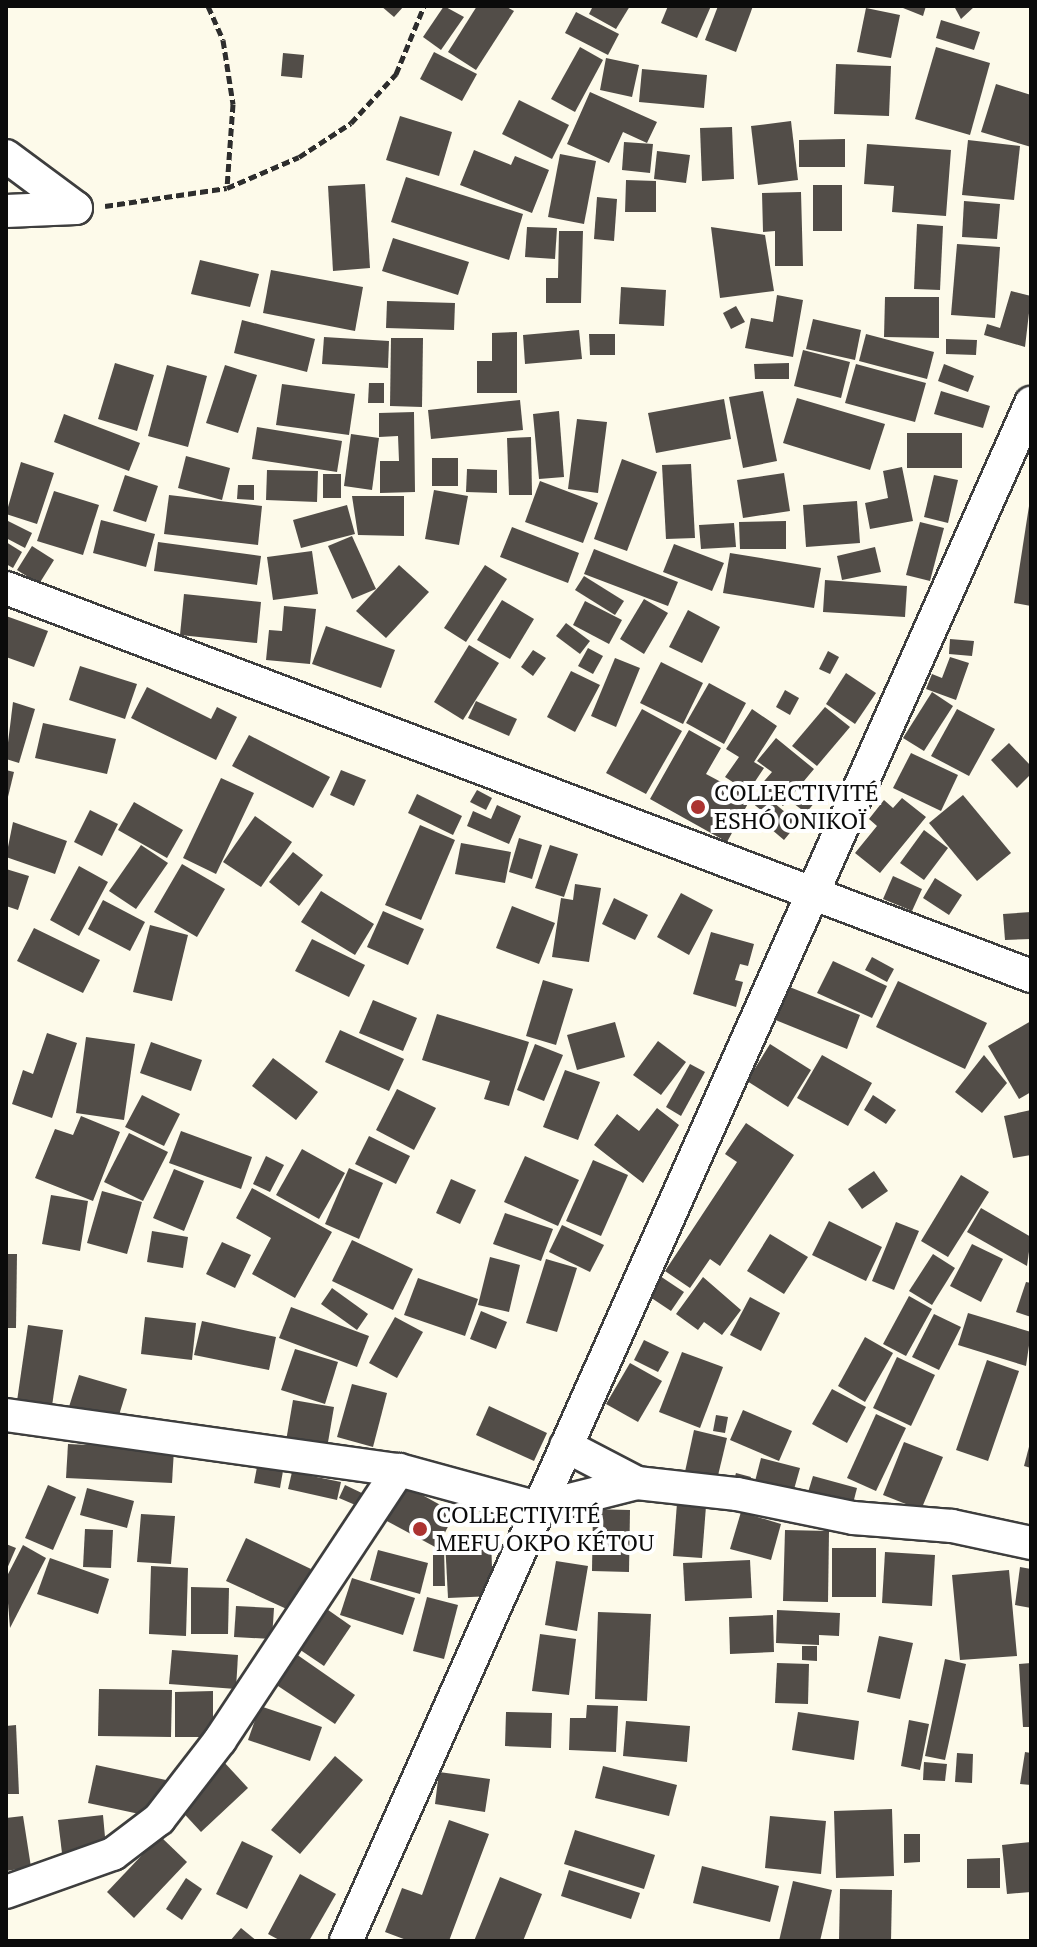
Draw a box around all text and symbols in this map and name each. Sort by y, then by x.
place label: COLLECTIVITÉ ESHÓ ONIKOÏ [714,779,879,835]
marker: COLLECTIVITÉ ESHÓ ONIKOÏ [689,798,707,816]
place label: COLLECTIVITÉ MEFU OKPO KÉTOU [436,1501,654,1557]
marker: COLLECTIVITÉ MEFU OKPO KÉTOU [411,1520,429,1538]

